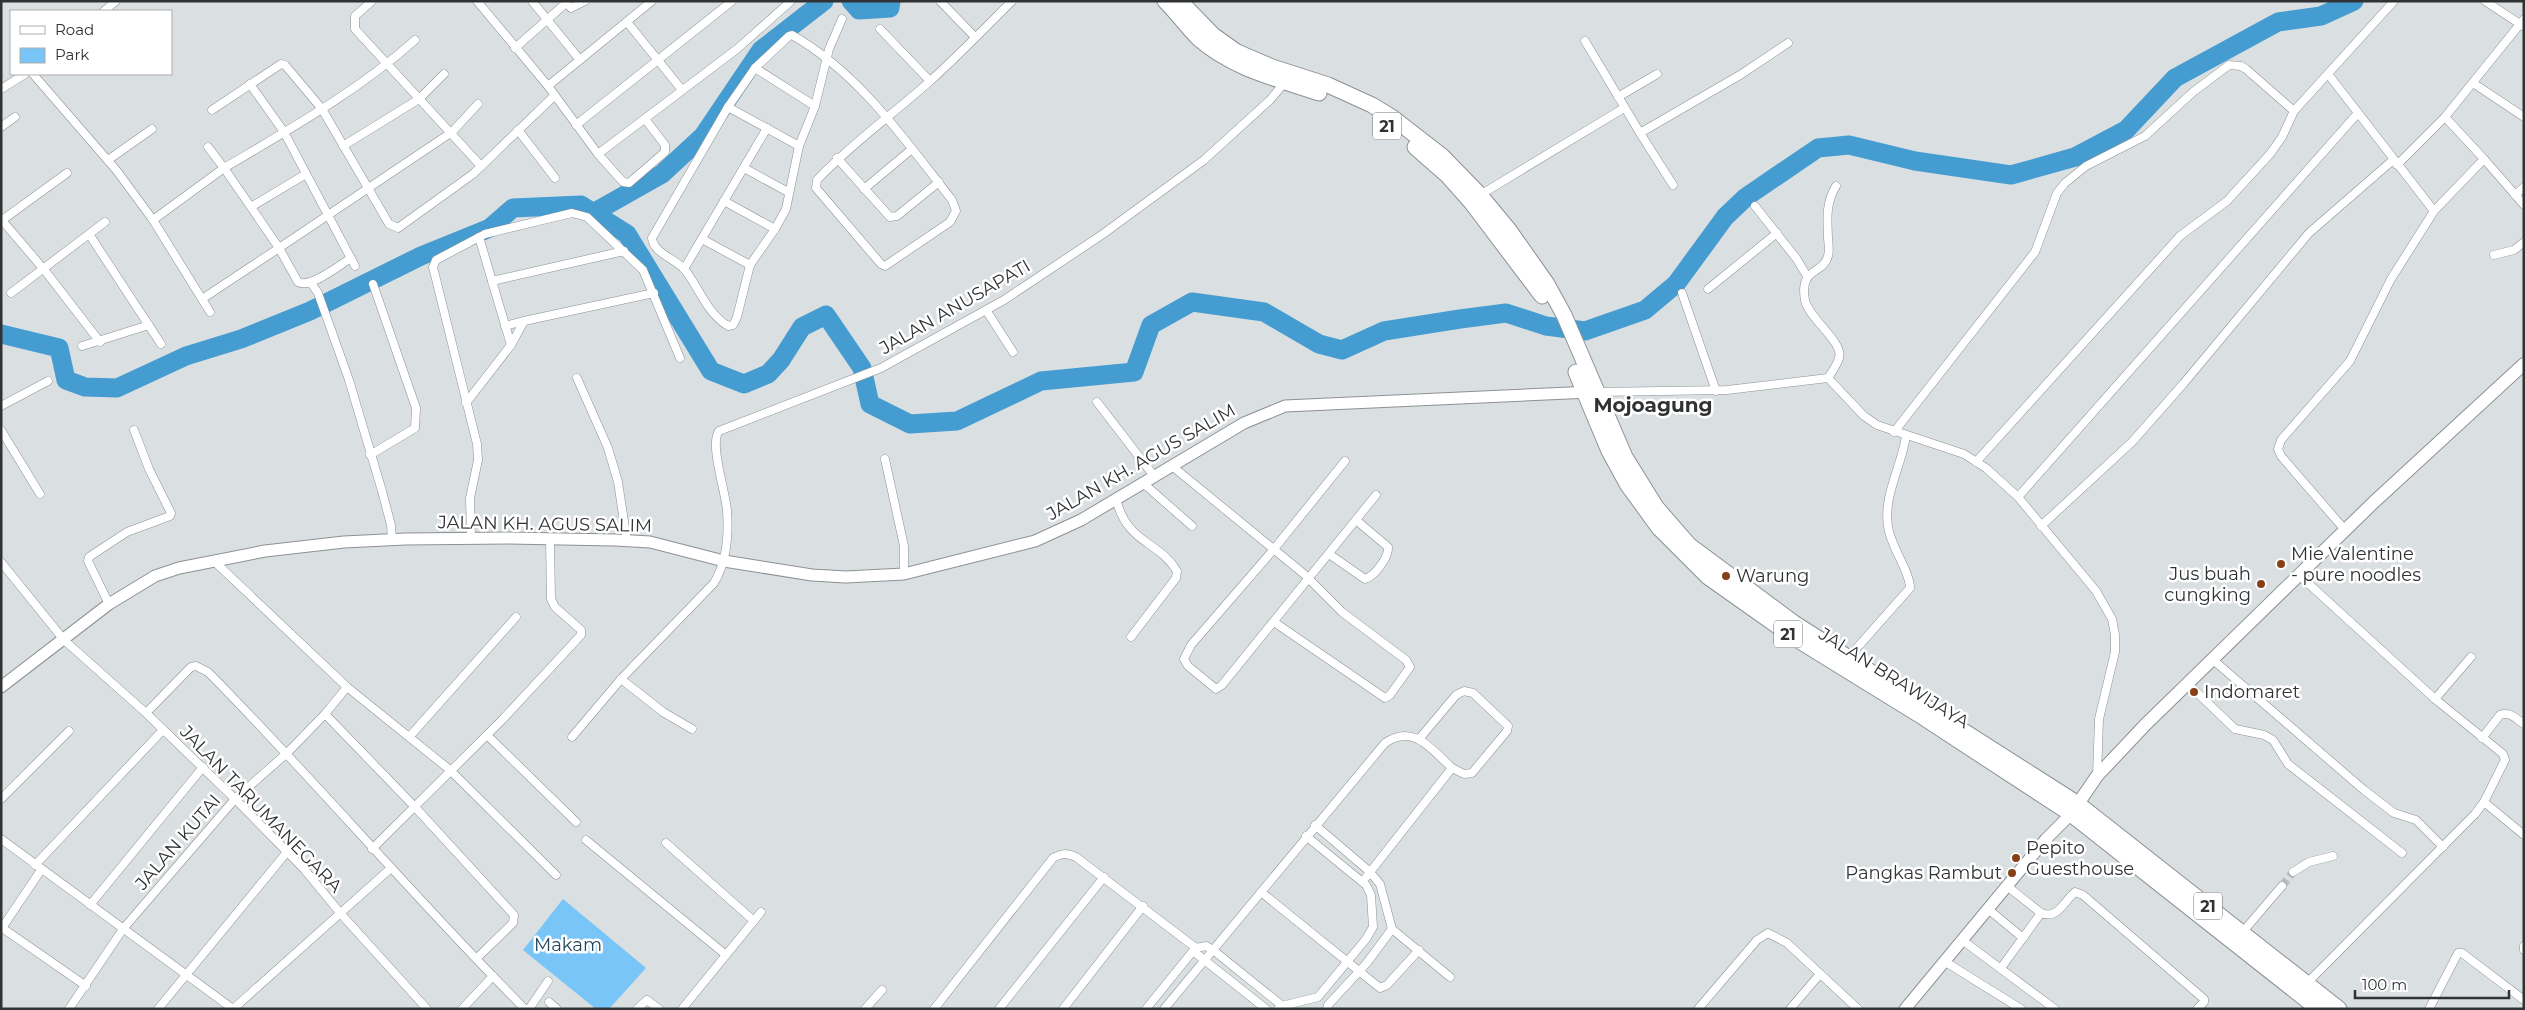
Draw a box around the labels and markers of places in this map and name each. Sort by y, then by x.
place label: Mie Valentine - pure noodles [2291,543,2421,586]
marker: Mie Valentine - pure noodles [2275,558,2287,570]
place label: Jus buah cungking [2164,563,2251,606]
place label: Warung [1736,565,1809,587]
marker: Warung [1720,570,1732,582]
marker: Jus buah cungking [2255,578,2267,590]
place label: Indomaret [2204,681,2300,703]
marker: Indomaret [2188,686,2200,698]
place label: Pepito Guesthouse [2026,837,2134,880]
marker: Pepito Guesthouse [2010,852,2022,864]
place label: Pangkas Rambut [1845,862,2002,884]
marker: Pangkas Rambut [2006,867,2018,879]

